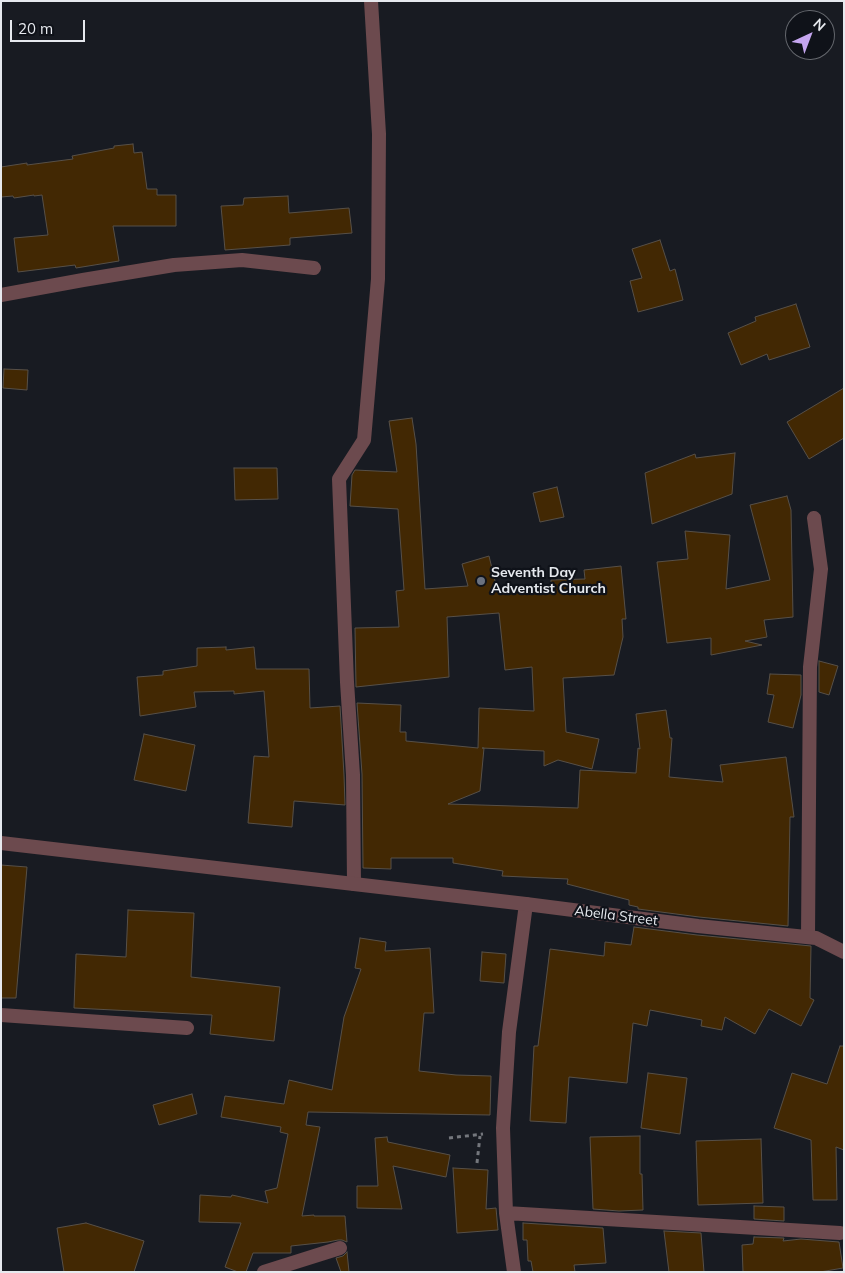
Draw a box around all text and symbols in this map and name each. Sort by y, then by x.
scale bar [12,10,88,42]
north arrow [785,10,835,60]
text: N [810,15,830,35]
text: 20 m [18,19,53,38]
place label: Seventh Day Adventist Church [491,565,606,598]
marker: Seventh Day Adventist Church [475,575,487,587]
street label: Abella Street [573,903,659,929]

